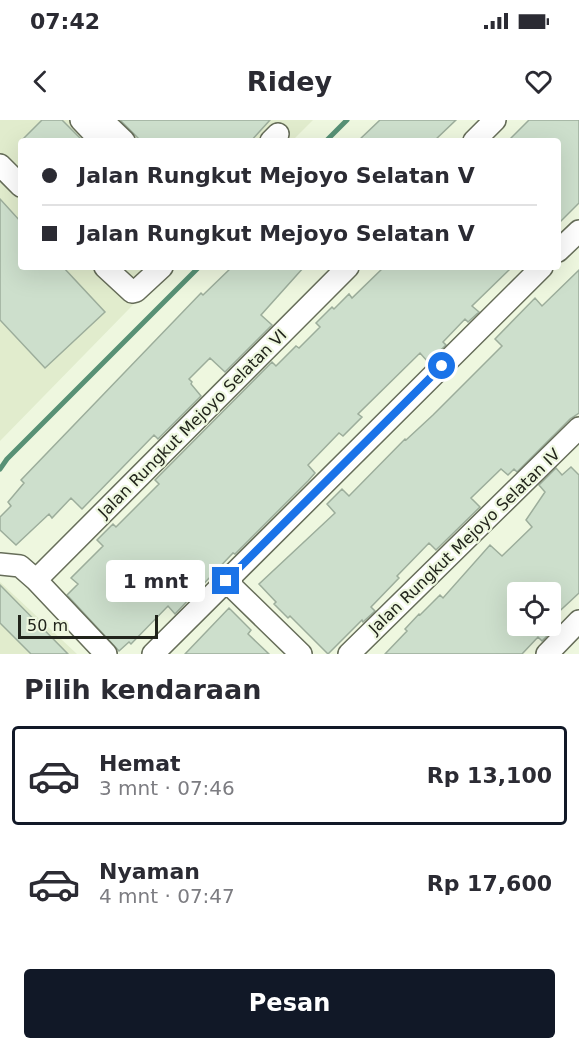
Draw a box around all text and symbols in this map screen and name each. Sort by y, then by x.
text: 07:42 [30,9,100,34]
icon: back [24,65,57,98]
icon: heart [522,65,555,98]
text: Ridey [247,66,332,97]
text: Jalan Rungkut Mejoyo Selatan V [78,163,475,188]
text: Jalan Rungkut Mejoyo Selatan V [78,221,475,246]
street label: Jalan Rungkut Mejoyo Selatan VI [94,325,290,522]
route start [428,352,455,379]
street label: Jalan Rungkut Mejoyo Selatan IV [364,445,564,639]
callout: 1 mnt [106,560,205,602]
route end [212,567,239,594]
text: 1 mnt [123,569,188,593]
map controls [507,582,561,636]
button: locate [507,582,561,636]
scale bar [18,612,158,640]
text: 50 m [27,616,68,635]
text: Pilih kendaraan [24,674,261,705]
icon: car [27,749,81,803]
text: Hemat [99,751,181,776]
text: Rp 13,100 [427,763,552,788]
text: 3 mnt · 07:46 [99,776,235,800]
icon: car [27,857,81,911]
text: Nyaman [99,859,200,884]
text: Rp 17,600 [427,871,552,896]
text: 4 mnt · 07:47 [99,884,235,908]
button: Pesan [24,969,555,1038]

